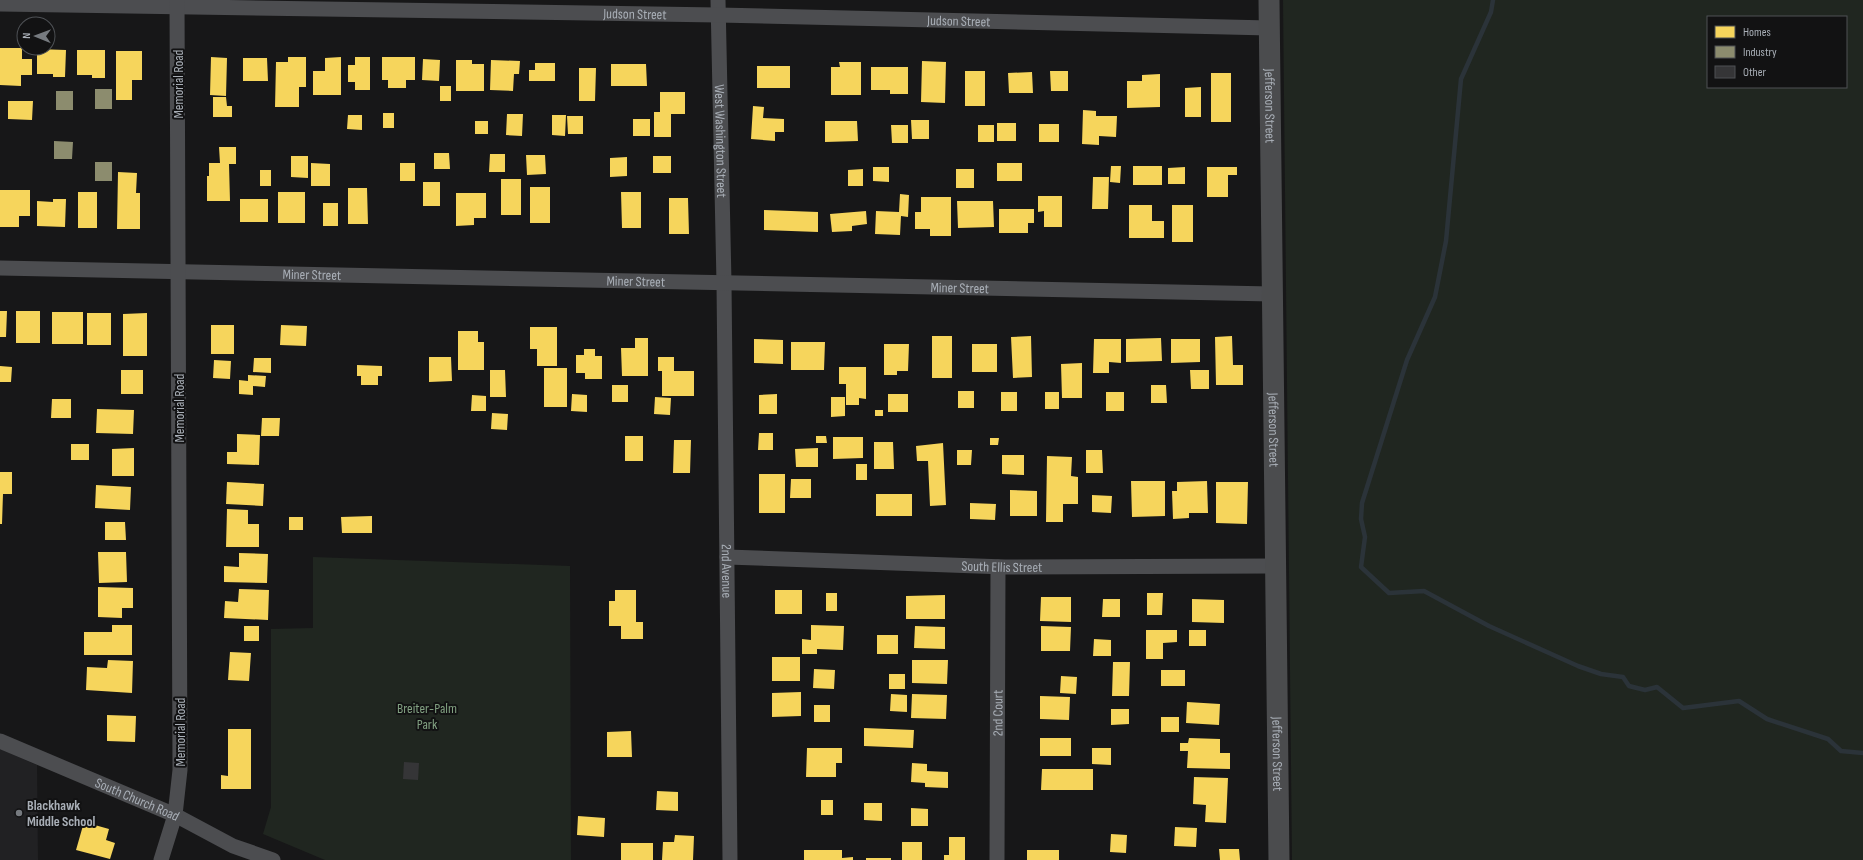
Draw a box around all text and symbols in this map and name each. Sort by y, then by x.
street label: Judson Street [602,5,667,23]
street label: Judson Street [926,12,991,30]
north arrow [16,16,56,56]
legend [1707,16,1847,88]
text: Homes [1743,25,1771,40]
text: N [20,33,33,39]
text: Industry [1743,45,1777,60]
street label: Memorial Road [170,49,187,118]
text: Other [1743,65,1767,80]
street label: Jefferson Street [1261,68,1279,143]
street label: West Washington Street [711,84,730,198]
street label: Miner Street [283,266,341,284]
street label: Miner Street [606,272,665,291]
street label: Miner Street [930,279,989,297]
street label: Memorial Road [171,373,188,442]
street label: Jefferson Street [1265,392,1282,467]
street label: 2nd Avenue [718,544,735,598]
street label: South Ellis Street [961,557,1042,576]
street label: 2nd Court [989,690,1007,736]
street label: Memorial Road [172,697,189,766]
park label: Breiter-Palm Park [397,700,457,733]
street label: Jefferson Street [1268,716,1286,791]
street label: South Church Road [92,774,182,825]
place label: Blackhawk Middle School [27,797,96,830]
marker: Blackhawk Middle School [14,808,24,818]

